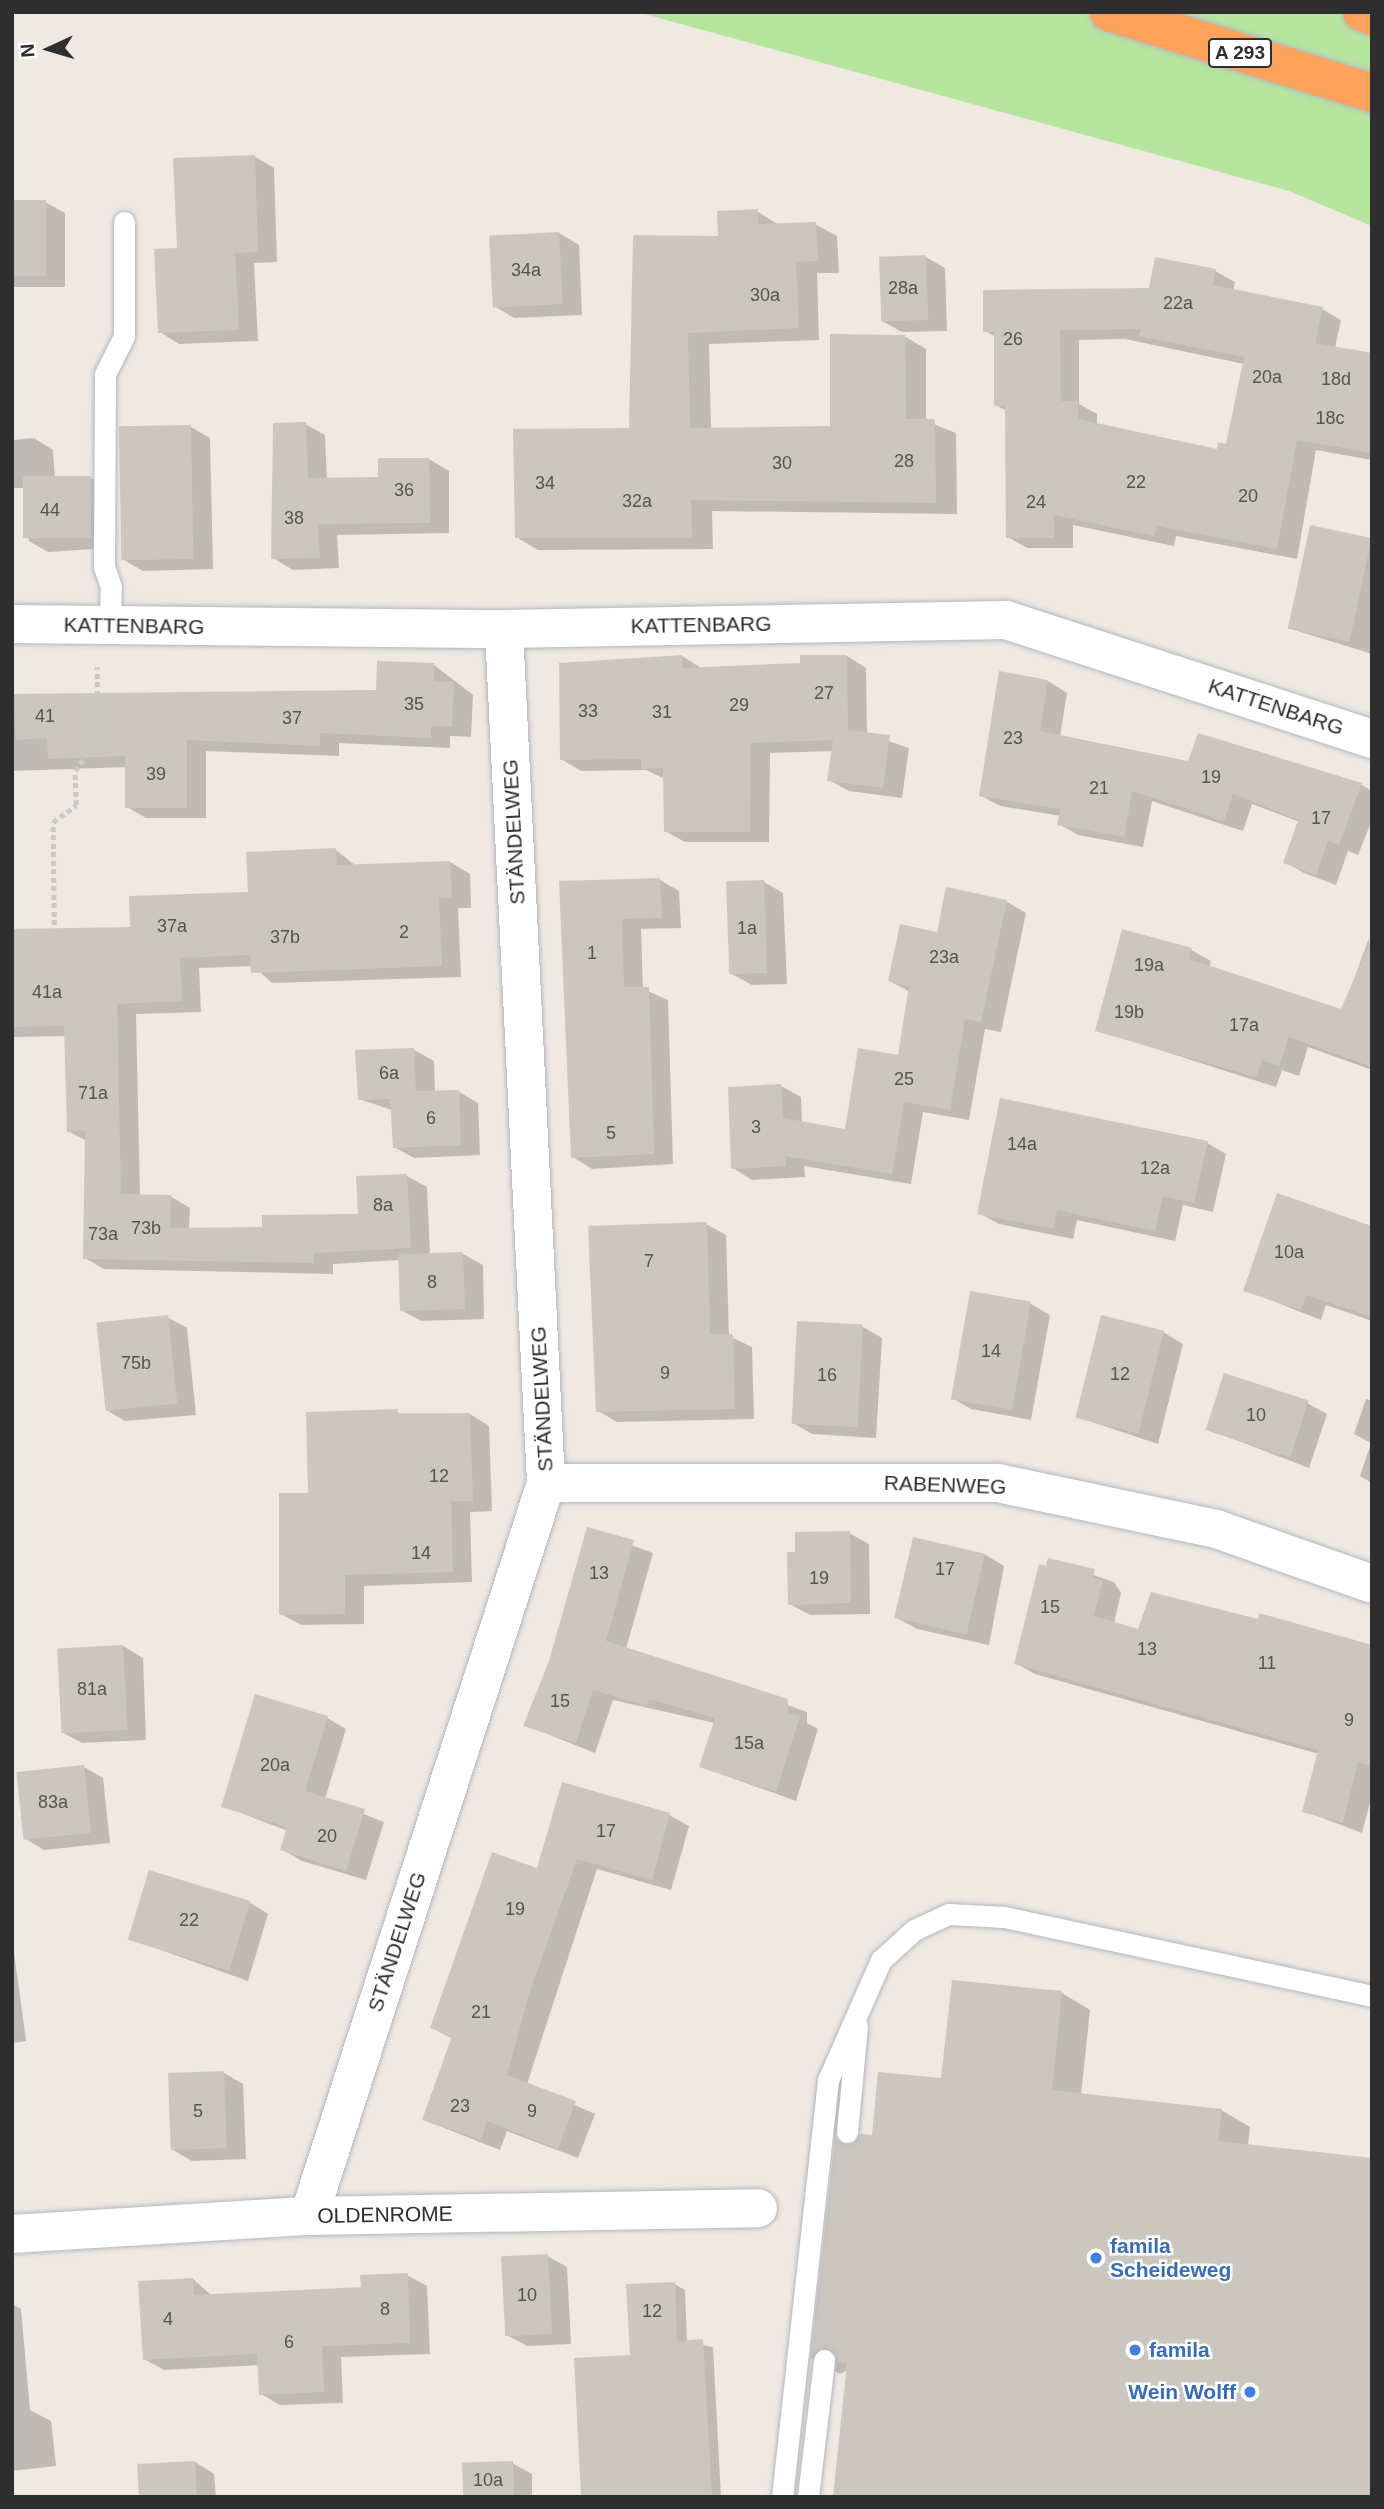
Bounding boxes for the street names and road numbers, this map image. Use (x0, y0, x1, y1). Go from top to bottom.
road number: A 293 (1207, 38, 1273, 68)
street label: KATTENBARG (630, 611, 772, 639)
street label: KATTENBARG (63, 612, 205, 640)
street label: KATTENBARG (1205, 673, 1347, 741)
street label: STÄNDELWEG (498, 759, 530, 905)
street label: STÄNDELWEG (526, 1326, 558, 1472)
street label: RABENWEG (883, 1470, 1007, 1500)
street label: STÄNDELWEG (363, 1869, 431, 2015)
street label: OLDENROME (317, 2201, 453, 2229)

